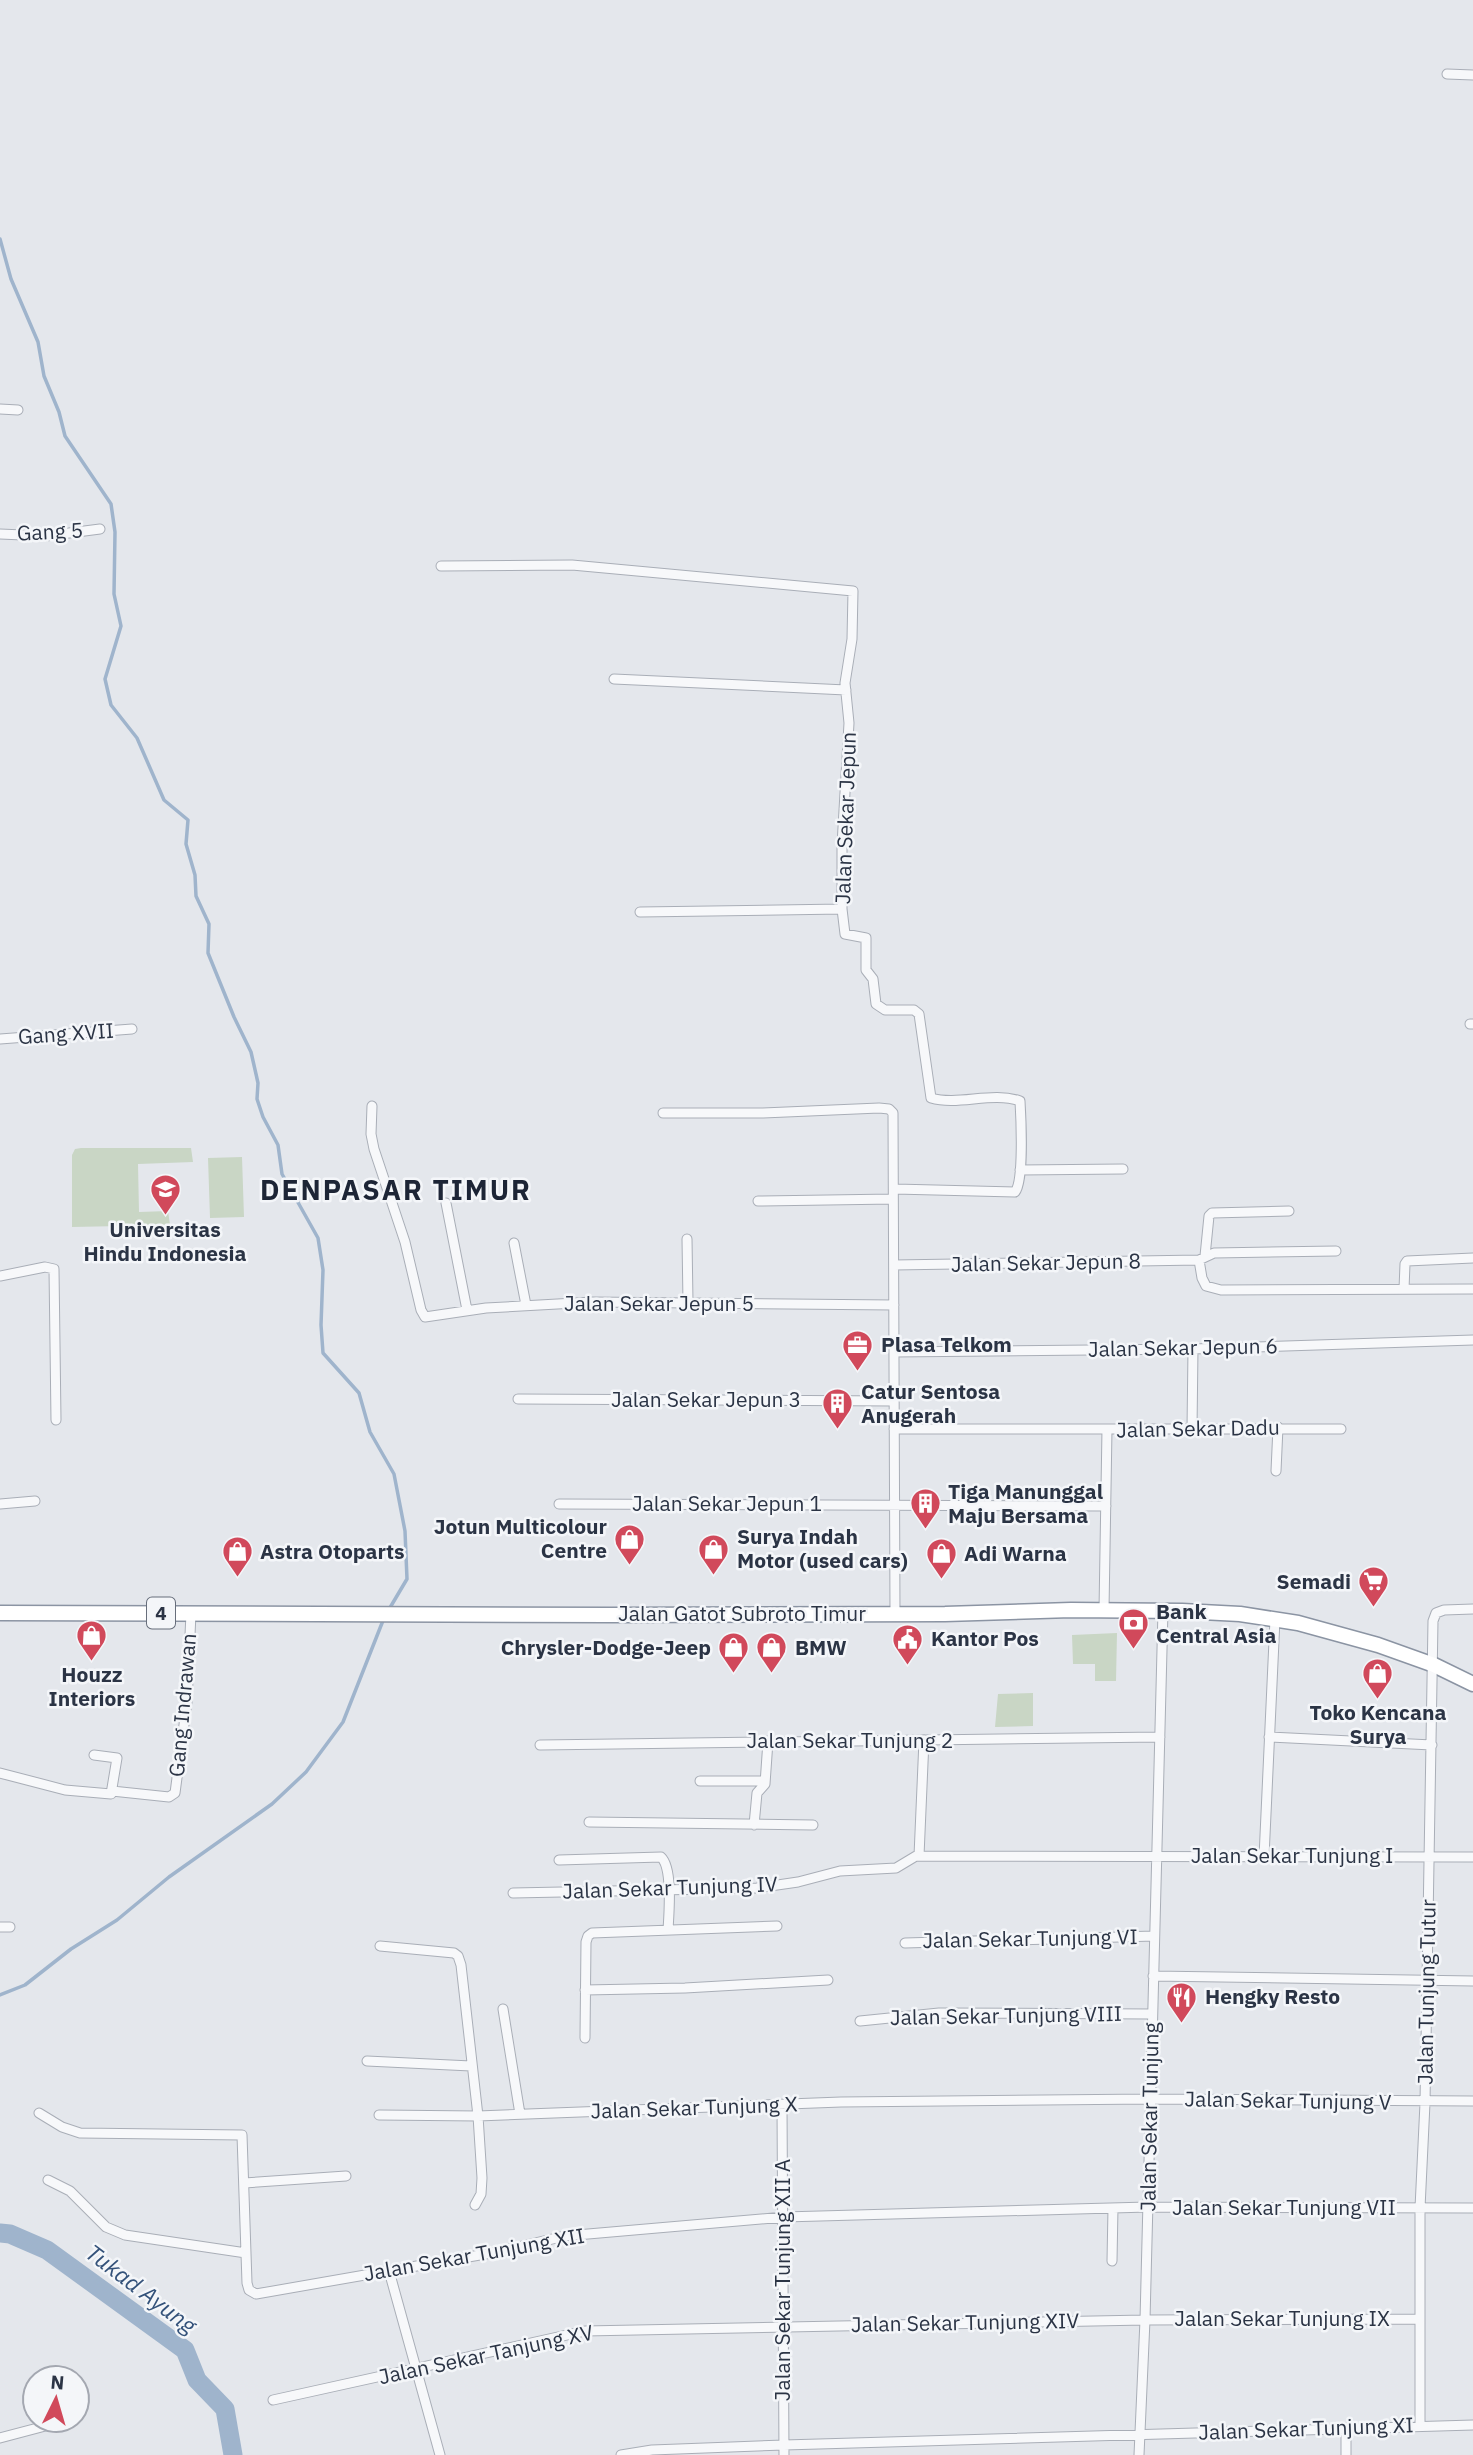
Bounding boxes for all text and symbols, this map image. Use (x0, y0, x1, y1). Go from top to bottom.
street label: Gang 5 (16, 515, 84, 547)
street label: Jalan Sekar Jepun (828, 731, 862, 905)
street label: Gang XVII (17, 1016, 115, 1050)
district label: DENPASAR TIMUR (260, 1171, 532, 1208)
school or university icon: Universitas Hindu Indonesia (148, 1173, 182, 1217)
place label: Universitas Hindu Indonesia (83, 1215, 247, 1267)
street label: Jalan Sekar Jepun 8 (951, 1246, 1141, 1278)
street label: Jalan Sekar Jepun 5 (564, 1289, 754, 1317)
office icon: Plasa Telkom (841, 1328, 875, 1372)
place label: Plasa Telkom (881, 1330, 1012, 1358)
street label: Jalan Sekar Jepun 6 (1088, 1331, 1278, 1363)
place label: Catur Sentosa Anugerah (861, 1377, 1000, 1429)
street label: Jalan Sekar Jepun 3 (611, 1385, 801, 1413)
building icon: Catur Sentosa Anugerah (821, 1387, 855, 1431)
street label: Jalan Sekar Dadu (1116, 1413, 1280, 1443)
place label: Tiga Manunggal Maju Bersama (948, 1477, 1103, 1529)
building icon: Tiga Manunggal Maju Bersama (908, 1487, 942, 1531)
street label: Jalan Sekar Jepun 1 (632, 1489, 822, 1517)
place label: Jotun Multicolour Centre (434, 1512, 608, 1564)
shop icon: Jotun Multicolour Centre (613, 1522, 647, 1566)
place label: Surya Indah Motor (used cars) (737, 1522, 908, 1574)
shop icon: Surya Indah Motor (used cars) (697, 1532, 731, 1576)
shop icon: Astra Otoparts (220, 1535, 254, 1579)
place label: Astra Otoparts (260, 1537, 405, 1565)
shop icon: Adi Warna (924, 1537, 958, 1581)
place label: Adi Warna (964, 1539, 1067, 1567)
supermarket icon: Semadi (1357, 1565, 1391, 1609)
place label: Semadi (1277, 1567, 1351, 1595)
road number: 4 (147, 1597, 175, 1628)
place label: Bank Central Asia (1156, 1597, 1276, 1649)
street label: Jalan Gatot Subroto Timur (618, 1599, 866, 1627)
bank icon: Bank Central Asia (1116, 1607, 1150, 1651)
shop icon: Houzz Interiors (75, 1618, 109, 1662)
public building icon: Kantor Pos (891, 1622, 925, 1666)
place label: Kantor Pos (931, 1624, 1039, 1652)
shop icon: Chrysler-Dodge-Jeep (717, 1631, 751, 1675)
shop icon: BMW (755, 1631, 789, 1675)
street label: Gang Indrawan (162, 1632, 202, 1778)
place label: Chrysler-Dodge-Jeep (501, 1633, 711, 1661)
place label: BMW (795, 1633, 847, 1661)
shop icon: Toko Kencana Surya (1361, 1656, 1395, 1700)
place label: Houzz Interiors (49, 1660, 135, 1712)
place label: Toko Kencana Surya (1310, 1698, 1446, 1750)
street label: Jalan Sekar Tunjung 2 (747, 1726, 953, 1754)
street label: Jalan Sekar Tunjung I (1191, 1841, 1393, 1869)
street label: Jalan Sekar Tunjung IV (562, 1869, 778, 1905)
street label: Jalan Tunjung Tutur (1410, 1899, 1442, 2085)
street label: Jalan Sekar Tunjung VI (922, 1922, 1138, 1954)
restaurant icon: Hengky Resto (1165, 1980, 1199, 2024)
place label: Hengky Resto (1205, 1982, 1340, 2010)
street label: Jalan Sekar Tunjung VIII (890, 1999, 1122, 2031)
street label: Jalan Sekar Tunjung (1133, 2022, 1165, 2212)
street label: Jalan Sekar Tunjung V (1184, 2084, 1392, 2116)
street label: Jalan Sekar Tunjung X (590, 2089, 798, 2125)
street label: Jalan Sekar Tunjung XII A (768, 2159, 796, 2401)
street label: Jalan Sekar Tunjung VII (1172, 2193, 1396, 2221)
street label: Jalan Sekar Tunjung XII (361, 2221, 587, 2287)
water label: Tukad Ayung (80, 2237, 204, 2340)
street label: Jalan Sekar Tunjung IX (1174, 2304, 1390, 2332)
street label: Jalan Sekar Tunjung XIV (851, 2306, 1080, 2338)
street label: Jalan Sekar Tanjung XV (376, 2318, 596, 2390)
north arrow (21, 2364, 91, 2434)
text: N (50, 2370, 65, 2395)
street label: Jalan Sekar Tunjung XI (1198, 2410, 1414, 2446)

